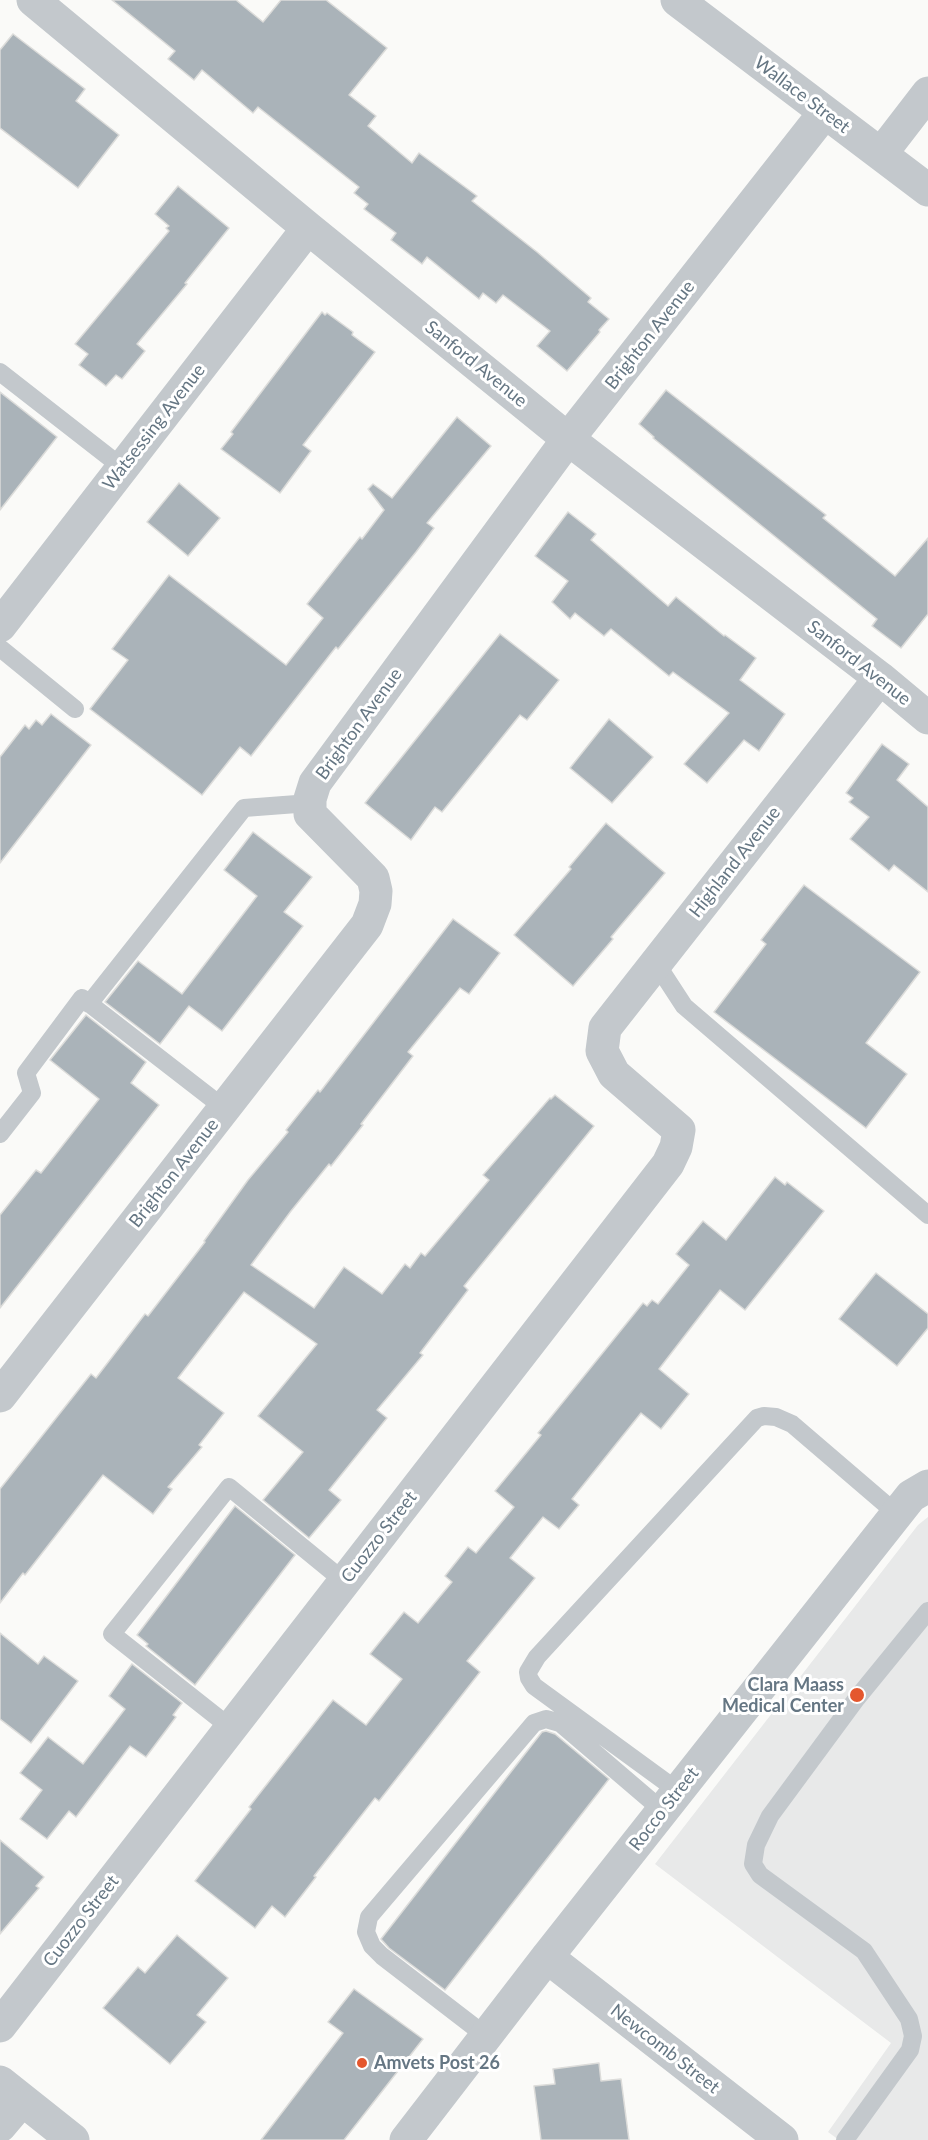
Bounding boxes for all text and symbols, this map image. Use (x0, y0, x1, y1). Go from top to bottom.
street label: Wallace Street (750, 52, 854, 138)
street label: Brighton Avenue (601, 276, 699, 394)
street label: Sanford Avenue (421, 316, 531, 412)
street label: Watsessing Avenue (98, 360, 210, 494)
street label: Sanford Avenue (803, 616, 915, 710)
street label: Brighton Avenue (311, 664, 407, 784)
street label: Highland Avenue (685, 802, 785, 922)
street label: Brighton Avenue (125, 1114, 223, 1232)
street label: Cuozzo Street (337, 1487, 421, 1587)
place label: Clara Maass Medical Center (722, 1674, 844, 1716)
marker: Clara Maass Medical Center (848, 1686, 866, 1704)
street label: Rocco Street (625, 1763, 703, 1855)
street label: Cuozzo Street (39, 1871, 123, 1971)
street label: Newcomb Street (606, 2000, 724, 2098)
place label: Amvets Post 26 (374, 2052, 500, 2074)
marker: Amvets Post 26 (355, 2056, 369, 2070)

